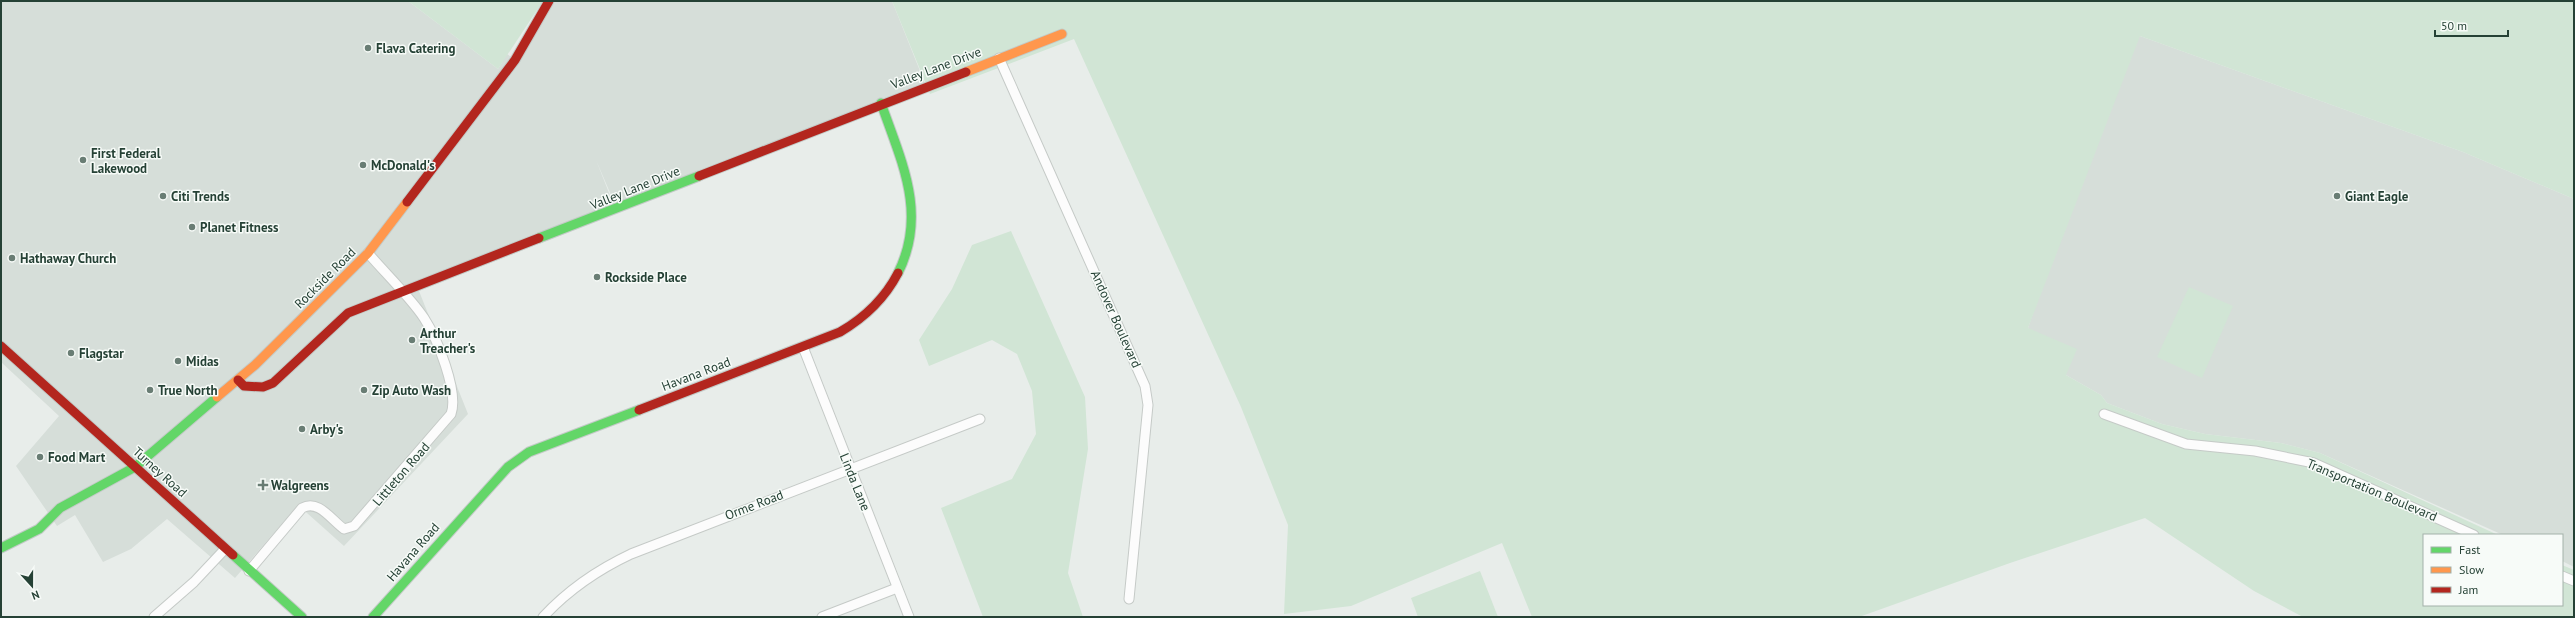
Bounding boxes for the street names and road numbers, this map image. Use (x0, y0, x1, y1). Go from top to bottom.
street label: Valley Lane Drive (887, 43, 984, 93)
street label: Valley Lane Drive (587, 162, 682, 214)
street label: Rockside Road (291, 244, 359, 312)
street label: Andover Boulevard (1087, 268, 1145, 370)
street label: Havana Road (659, 353, 733, 395)
street label: Littleton Road (369, 439, 433, 509)
street label: Turney Road (129, 443, 191, 501)
street label: Linda Lane (836, 451, 874, 513)
street label: Transportation Boulevard (2304, 455, 2440, 525)
street label: Orme Road (722, 486, 786, 524)
street label: Havana Road (383, 519, 443, 585)

